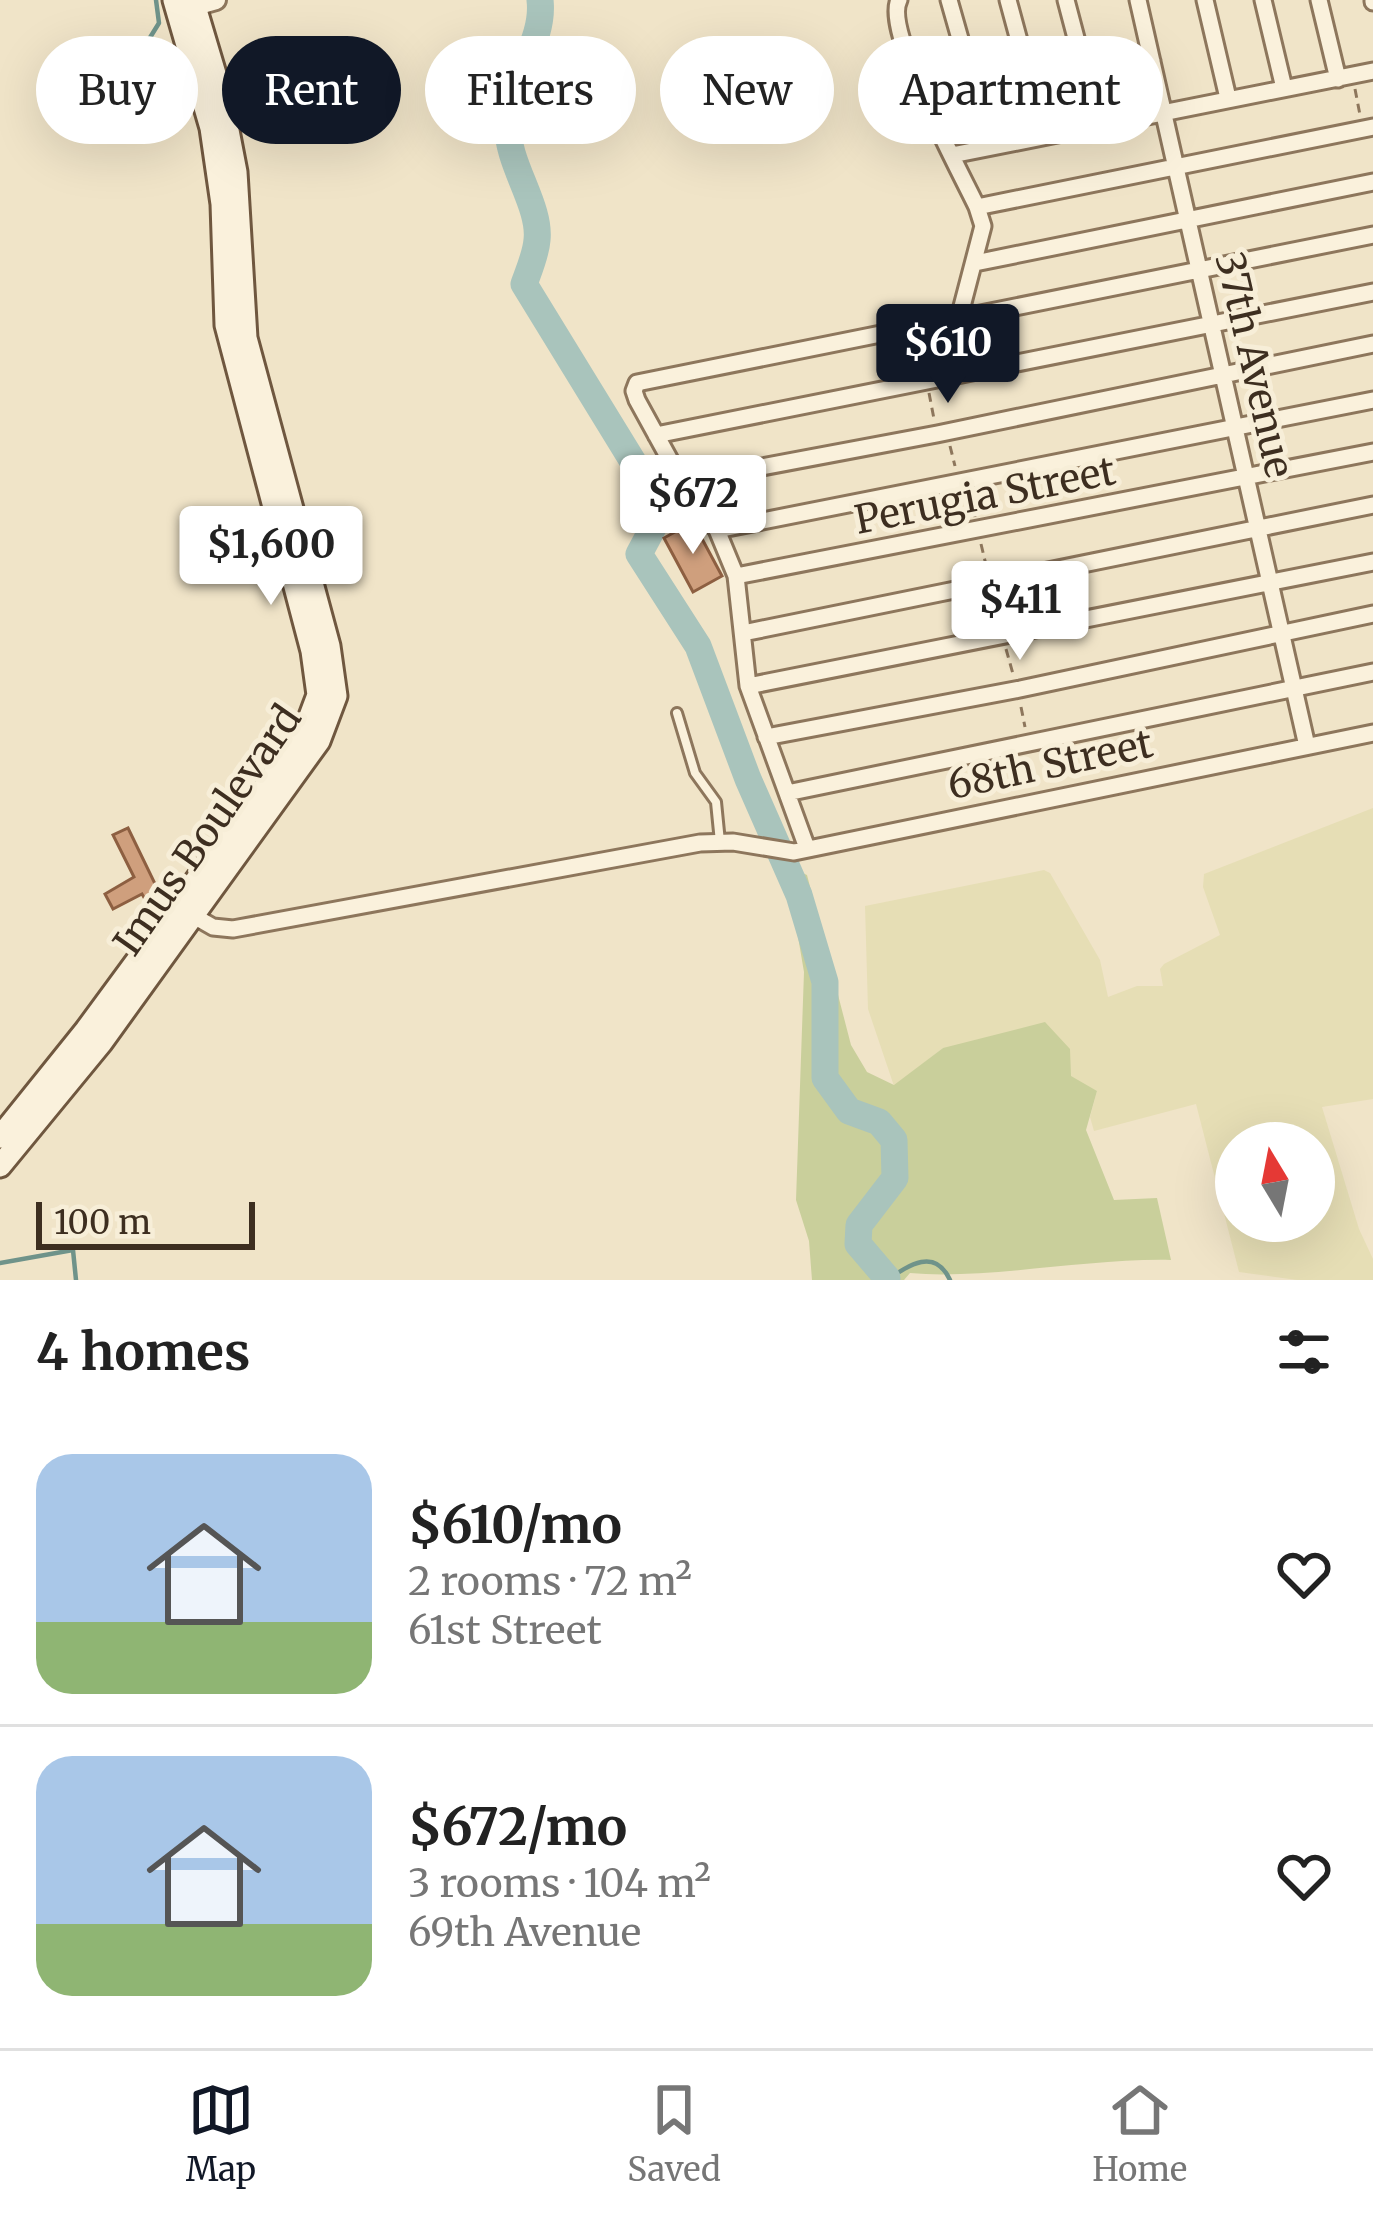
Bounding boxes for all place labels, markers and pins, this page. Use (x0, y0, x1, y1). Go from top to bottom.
pin: $610 (877, 304, 1019, 406)
pin: $672 (622, 455, 764, 557)
pin: $1,600 (173, 506, 369, 608)
pin: $411 (949, 561, 1091, 663)

